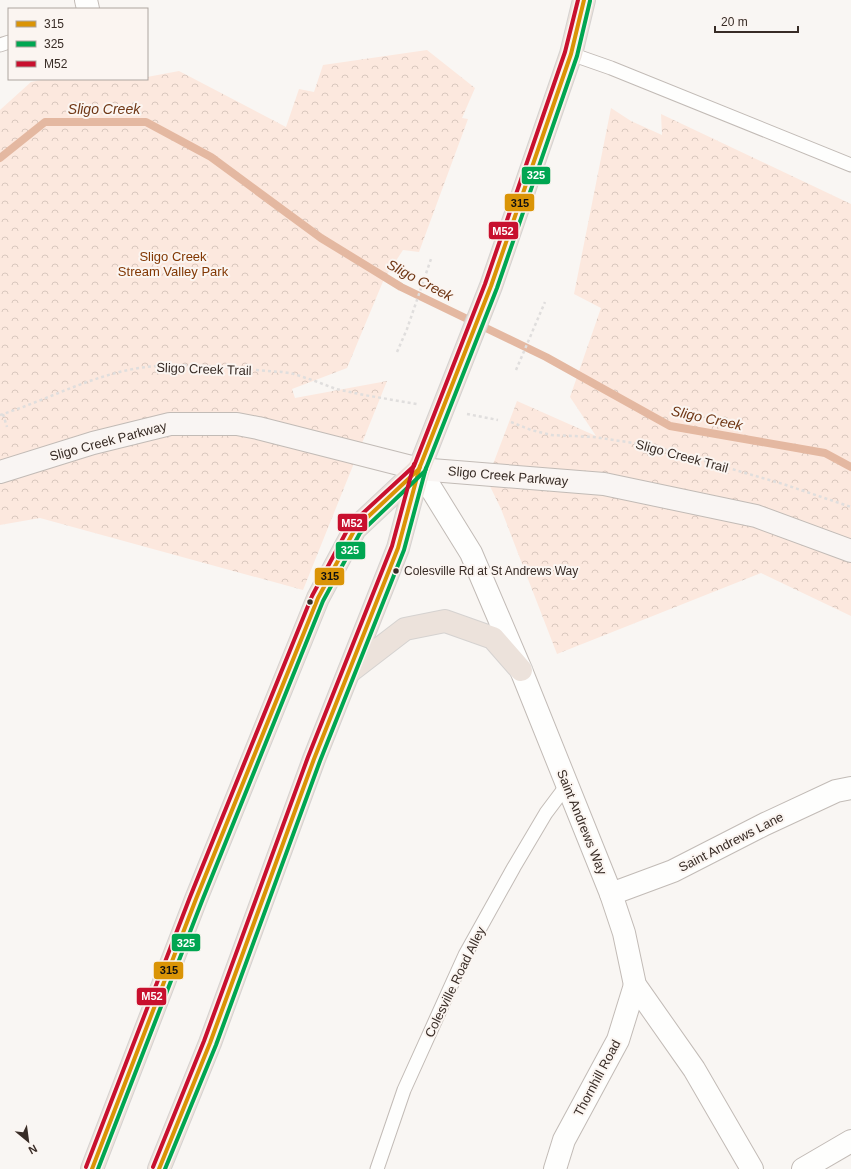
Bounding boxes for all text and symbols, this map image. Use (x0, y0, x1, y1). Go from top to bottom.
legend (8, 8, 148, 80)
scale bar (715, 8, 798, 34)
text: 20 m (721, 15, 748, 29)
text: 315 (44, 17, 64, 31)
text: 325 (44, 37, 64, 51)
text: M52 (44, 57, 68, 71)
water label: Sligo Creek (68, 101, 141, 117)
line badge: 325 (521, 166, 551, 185)
text: 325 (527, 169, 545, 181)
line badge: 315 (504, 193, 535, 212)
text: 315 (511, 197, 529, 209)
line badge: M52 (488, 221, 519, 240)
text: M52 (492, 225, 514, 237)
park label: Sligo Creek Stream Valley Park (118, 249, 229, 279)
water label: Sligo Creek (384, 256, 457, 305)
street label: Sligo Creek Trail (156, 360, 252, 378)
water label: Sligo Creek (670, 403, 745, 434)
street label: Sligo Creek Parkway (48, 418, 169, 464)
street label: Sligo Creek Trail (634, 436, 730, 476)
street label: Sligo Creek Parkway (447, 463, 569, 489)
line badge: M52 (337, 513, 368, 532)
text: M52 (341, 517, 363, 529)
line badge: 325 (335, 541, 366, 560)
text: 325 (341, 544, 359, 556)
place label: Colesville Rd at St Andrews Way (404, 564, 578, 578)
marker: Colesville Rd at St Andrews Way (391, 566, 401, 576)
line badge: 315 (314, 567, 345, 586)
text: 315 (321, 570, 339, 582)
unlabelled marker (305, 597, 315, 607)
street label: Saint Andrews Way (554, 767, 610, 877)
street label: Saint Andrews Lane (676, 809, 786, 875)
street label: Colesville Road Alley (422, 924, 489, 1040)
line badge: 325 (171, 933, 201, 952)
text: 325 (177, 937, 195, 949)
line badge: 315 (153, 961, 184, 980)
text: 315 (160, 964, 178, 976)
line badge: M52 (136, 987, 167, 1006)
text: M52 (141, 990, 163, 1002)
street label: Thornhill Road (571, 1037, 623, 1119)
north arrow (8, 1121, 48, 1161)
text: N (26, 1143, 39, 1157)

